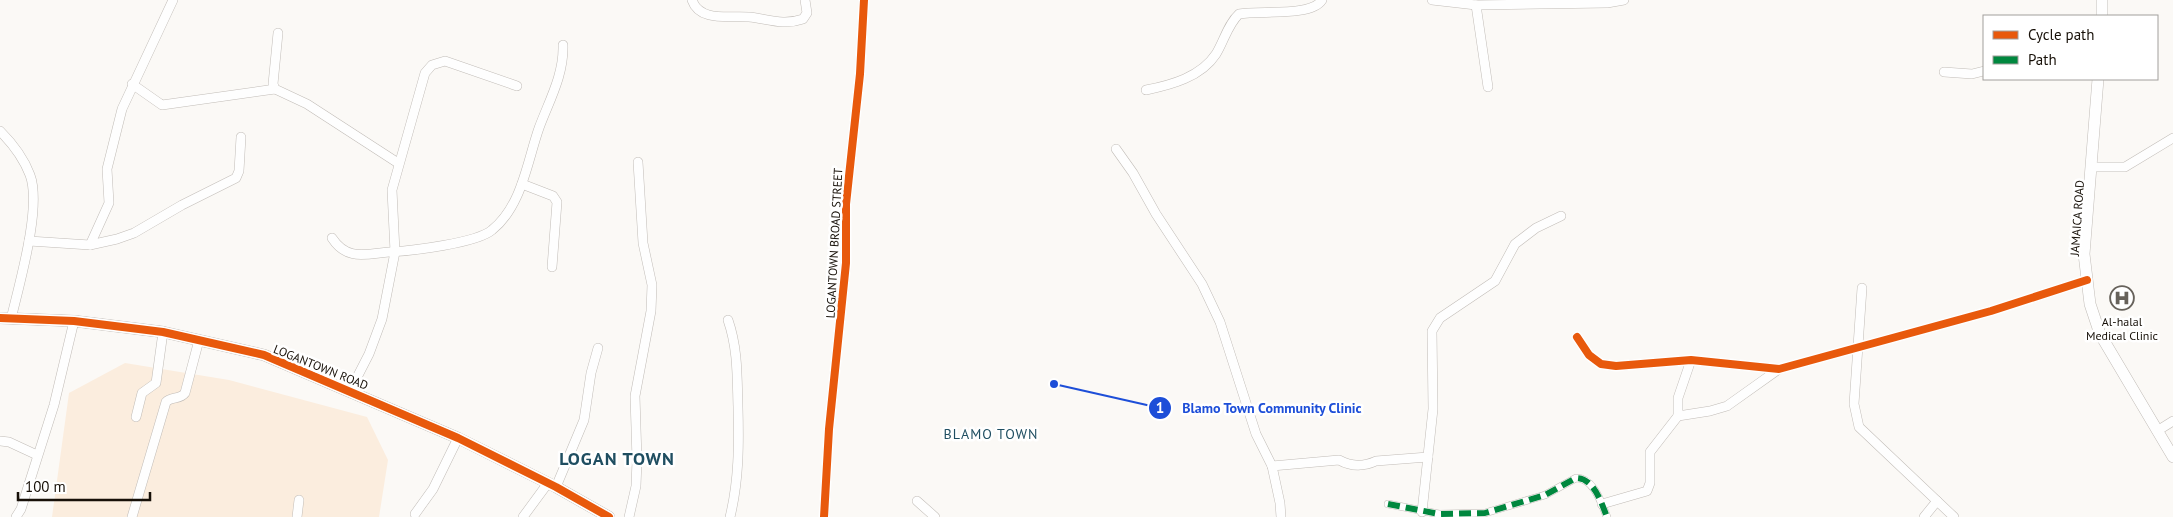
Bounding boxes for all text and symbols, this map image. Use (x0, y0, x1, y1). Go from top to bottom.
legend (1983, 15, 2158, 80)
text: Cycle path (2028, 25, 2094, 44)
text: Path (2028, 50, 2057, 69)
street label: LOGANTOWN BROAD STREET (823, 167, 845, 319)
street label: JAMAICA ROAD (2067, 179, 2087, 258)
hospital icon: Al-halal Medical Clinic (2109, 285, 2135, 311)
place label: Al-halal Medical Clinic (2086, 314, 2159, 343)
street label: LOGANTOWN ROAD (271, 341, 371, 393)
callout: Blamo Town Community Clinic (1147, 394, 1373, 423)
text: 1 (1156, 398, 1164, 417)
text: Blamo Town Community Clinic (1182, 399, 1362, 417)
district label: BLAMO TOWN (943, 425, 1039, 443)
district label: LOGAN TOWN (559, 447, 675, 470)
scale bar (18, 470, 150, 502)
text: 100 m (25, 477, 66, 496)

